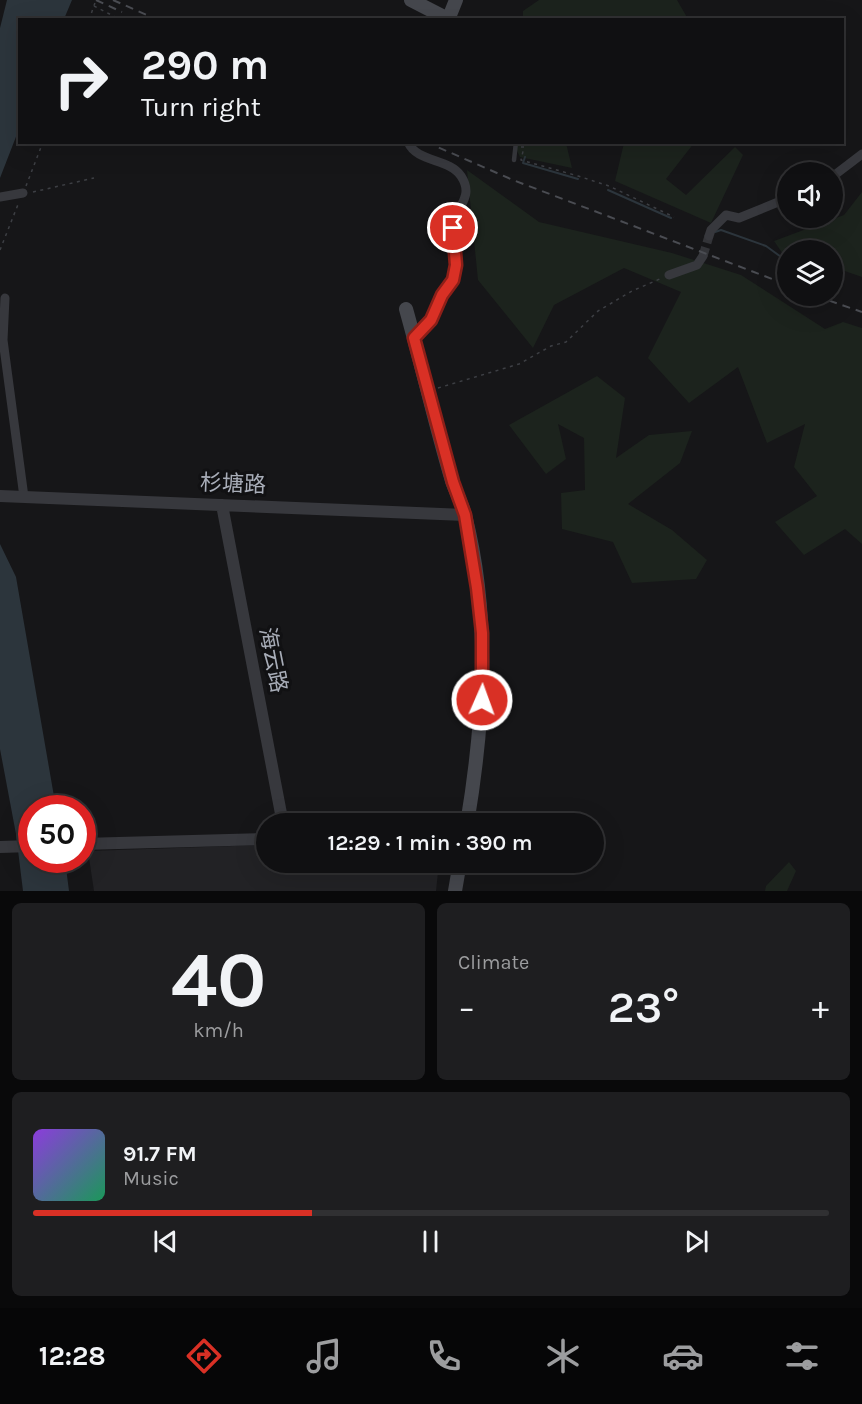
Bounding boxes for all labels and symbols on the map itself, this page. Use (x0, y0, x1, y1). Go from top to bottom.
pin (427, 202, 478, 253)
street label: 杉塘路 (200, 470, 266, 498)
street label: 海云路 (254, 625, 292, 695)
position arrow (450, 668, 514, 732)
speed limit sign: 50 (18, 795, 96, 873)

